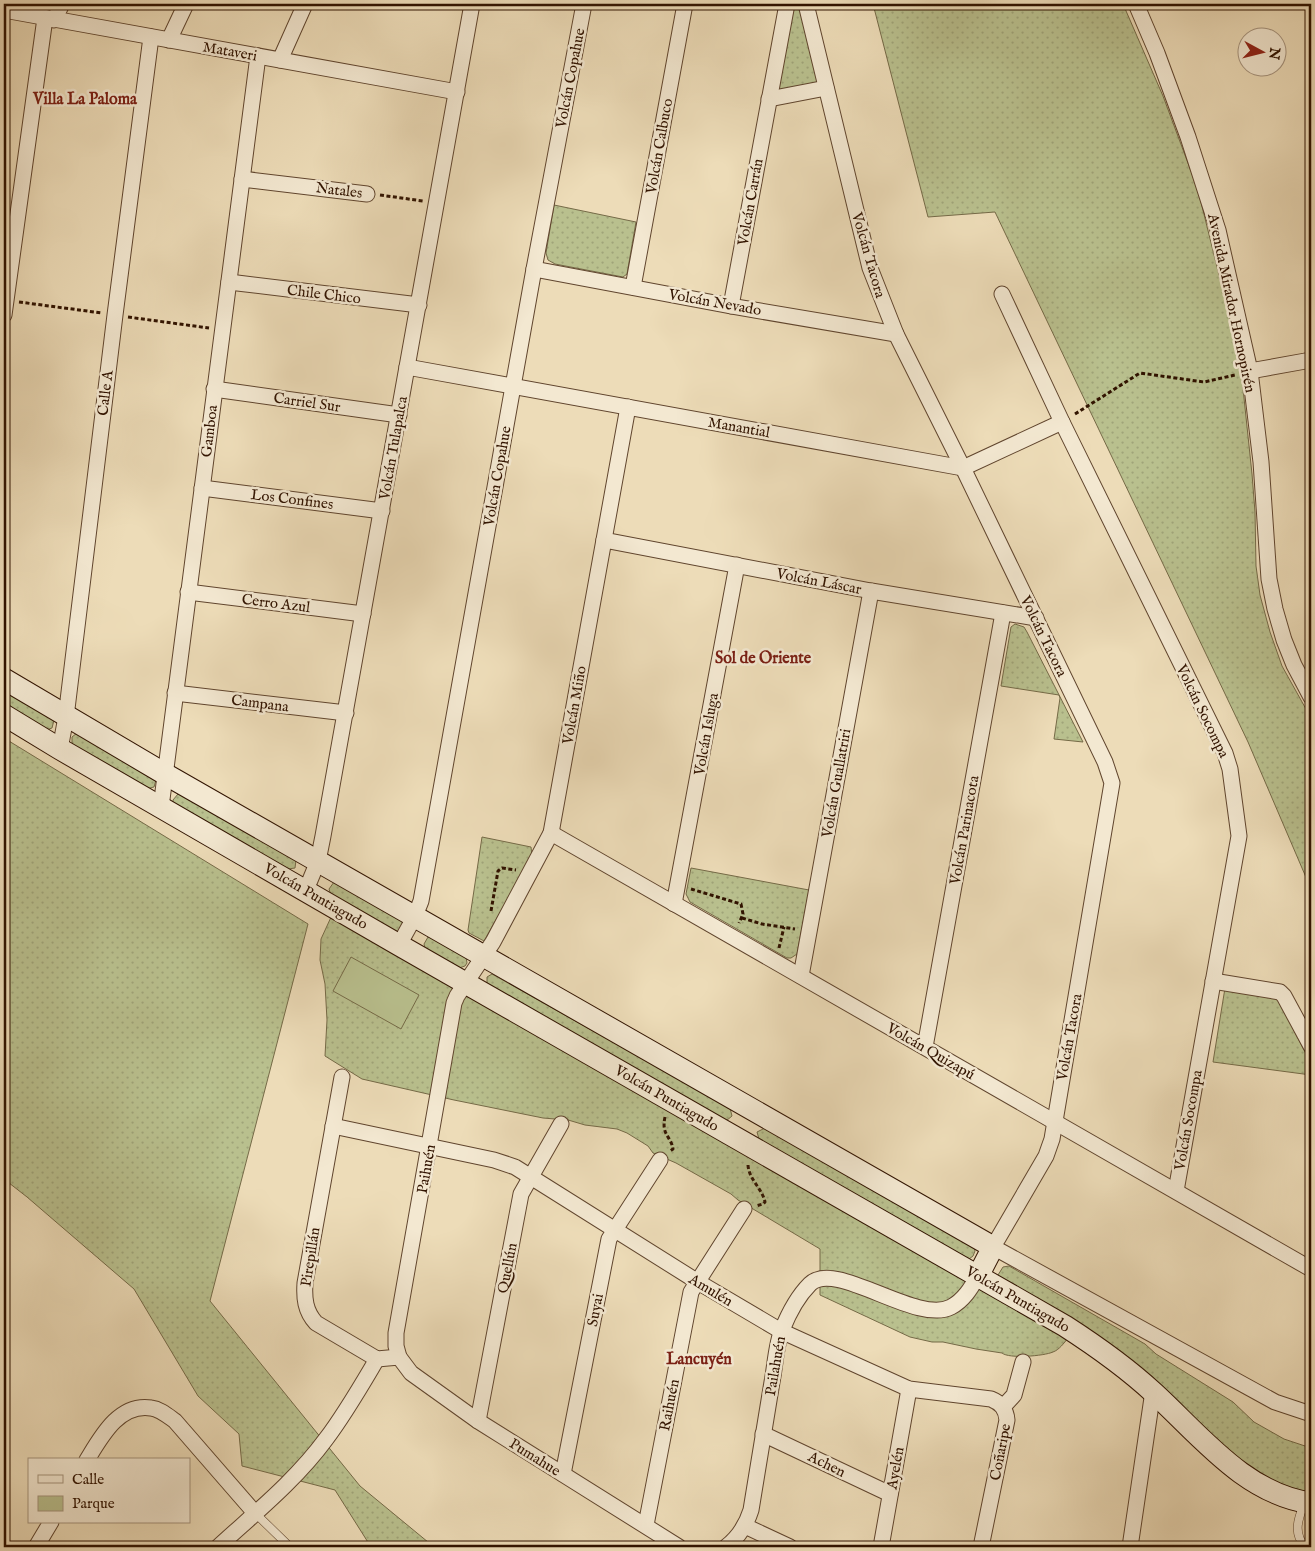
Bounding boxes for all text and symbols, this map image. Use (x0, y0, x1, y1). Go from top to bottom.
street label: Volcán Copahue (551, 26, 589, 131)
north arrow (1238, 28, 1288, 78)
street label: Mataveri (201, 37, 259, 66)
text: N (1264, 45, 1284, 61)
district label: Villa La Paloma (32, 90, 138, 110)
street label: Volcán Calbuco (642, 97, 677, 196)
street label: Volcán Carrán (733, 157, 767, 248)
street label: Natales (315, 178, 363, 203)
street label: Volcán Tacora (847, 209, 890, 301)
street label: Avenida Mirador Hornopirén (1203, 211, 1260, 394)
street label: Chile Chico (286, 281, 362, 308)
street label: Volcán Nevado (666, 285, 763, 320)
street label: Calle A (93, 368, 118, 417)
street label: Carriel Sur (272, 388, 342, 417)
street label: Volcán Tulapalca (375, 394, 412, 502)
street label: Gamboa (197, 403, 222, 458)
street label: Manantial (706, 413, 772, 442)
street label: Volcán Copahue (479, 424, 516, 529)
street label: Los Confines (250, 485, 334, 514)
street label: Volcán Láscar (774, 564, 863, 599)
street label: Cerro Azul (241, 590, 312, 617)
street label: Volcán Tacora (1015, 592, 1072, 680)
district label: Sol de Oriente (715, 649, 812, 669)
street label: Volcán Socompa (1171, 660, 1234, 762)
street label: Volcán Miño (558, 664, 591, 747)
street label: Campana (230, 691, 290, 717)
street label: Volcán Isluga (690, 691, 723, 778)
street label: Volcán Guallatriri (817, 727, 855, 840)
street label: Volcán Parinacota (945, 774, 984, 887)
street label: Volcán Puntiagudo (259, 858, 371, 934)
street label: Volcán Tacora (1052, 992, 1087, 1083)
street label: Volcán Quizapú (882, 1018, 978, 1084)
street label: Volcán Puntiagudo (610, 1060, 722, 1136)
street label: Volcán Socompa (1170, 1068, 1207, 1173)
street label: Paihuén (413, 1143, 440, 1195)
street label: Pirepillán (296, 1226, 325, 1288)
street label: Quellún (493, 1241, 522, 1295)
street label: Volcán Puntiagudo (961, 1261, 1073, 1337)
street label: Amulén (684, 1269, 736, 1311)
street label: Suyai (583, 1292, 608, 1328)
street label: Pailahuén (761, 1335, 790, 1397)
district label: Lancuyén (666, 1350, 732, 1370)
street label: Raihuén (655, 1378, 684, 1433)
street label: Coñaripe (986, 1422, 1015, 1482)
street label: Pumahue (505, 1434, 564, 1481)
street label: Ayelén (882, 1445, 909, 1492)
street label: Achen (804, 1447, 849, 1482)
legend (28, 1458, 190, 1524)
text: Calle (72, 1470, 104, 1489)
text: Parque (72, 1494, 115, 1513)

